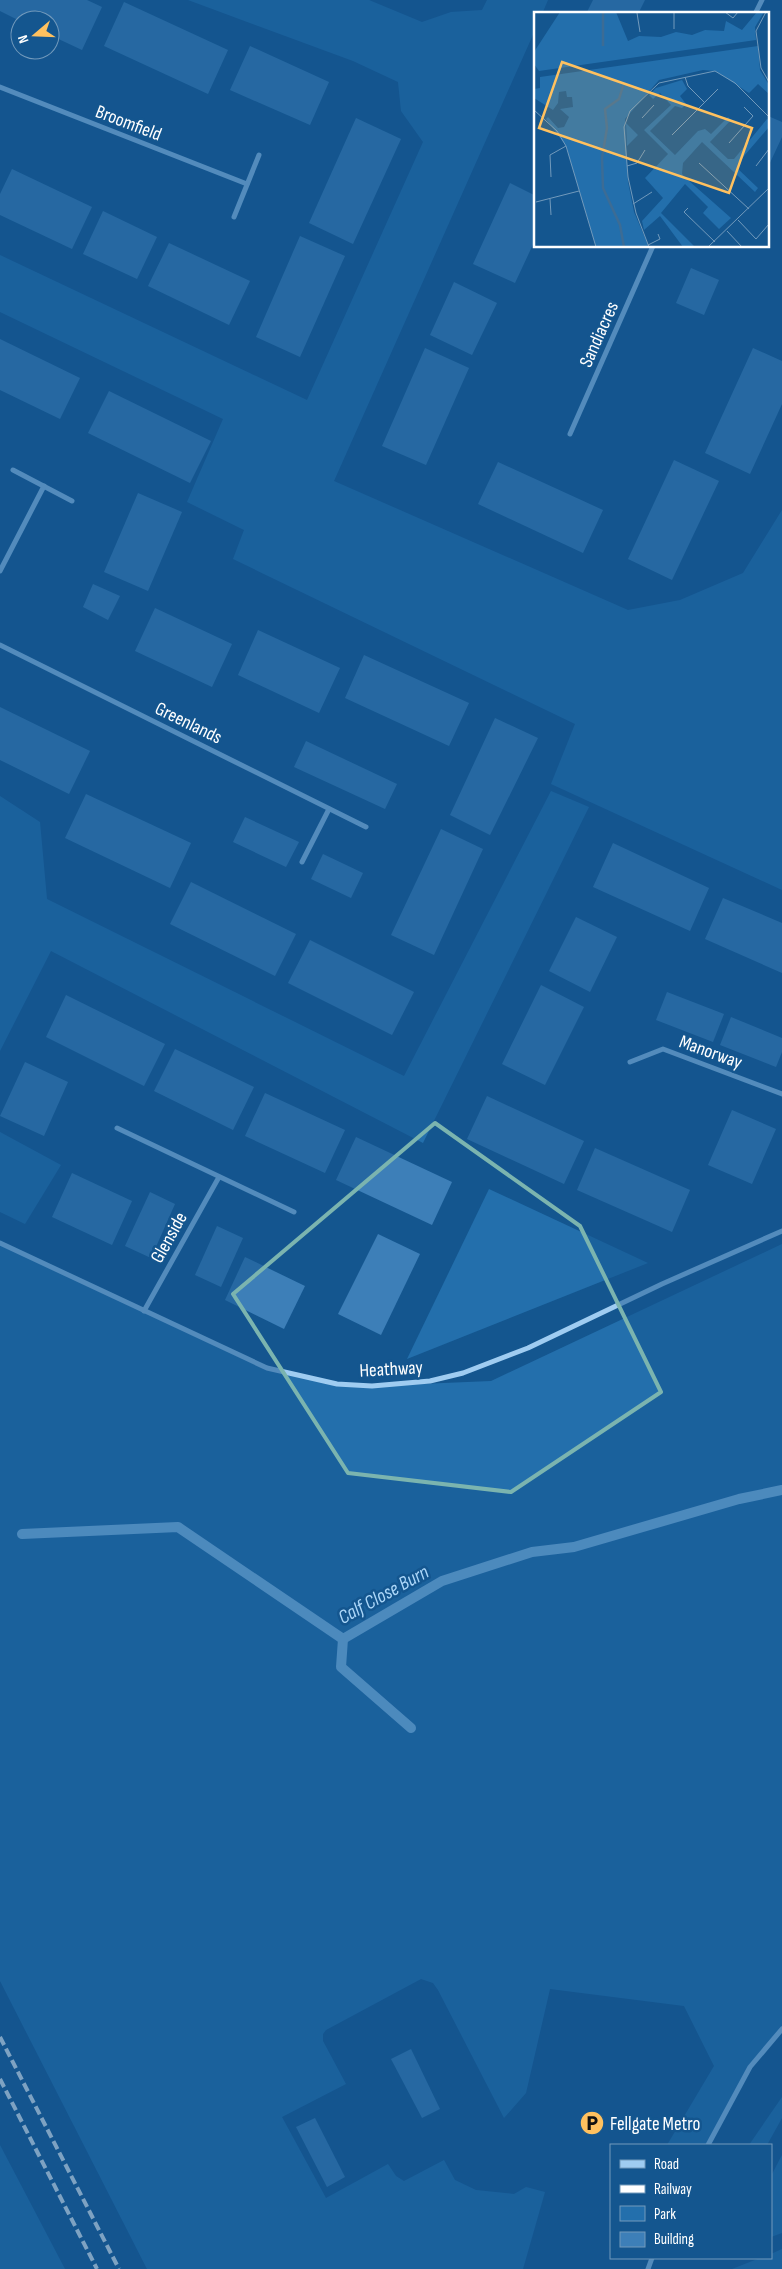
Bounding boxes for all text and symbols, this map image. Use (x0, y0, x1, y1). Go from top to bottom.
north arrow (10, 10, 60, 60)
inset map (534, 12, 770, 248)
text: N (14, 33, 32, 45)
street label: Broomfield (92, 100, 165, 146)
street label: Sandiacres (575, 298, 624, 371)
street label: Greenlands (151, 697, 226, 749)
street label: Manorway (676, 1030, 746, 1075)
street label: Glenside (146, 1208, 193, 1267)
street label: Heathway (359, 1356, 424, 1383)
water label: Calf Close Burn (334, 1560, 433, 1630)
parking icon: Fellgate Metro (579, 2110, 605, 2136)
place label: Fellgate Metro (610, 2113, 700, 2136)
legend (610, 2144, 772, 2259)
text: Road (654, 2155, 679, 2174)
text: Railway (654, 2180, 692, 2199)
text: Park (654, 2205, 676, 2224)
text: Building (654, 2230, 694, 2249)

